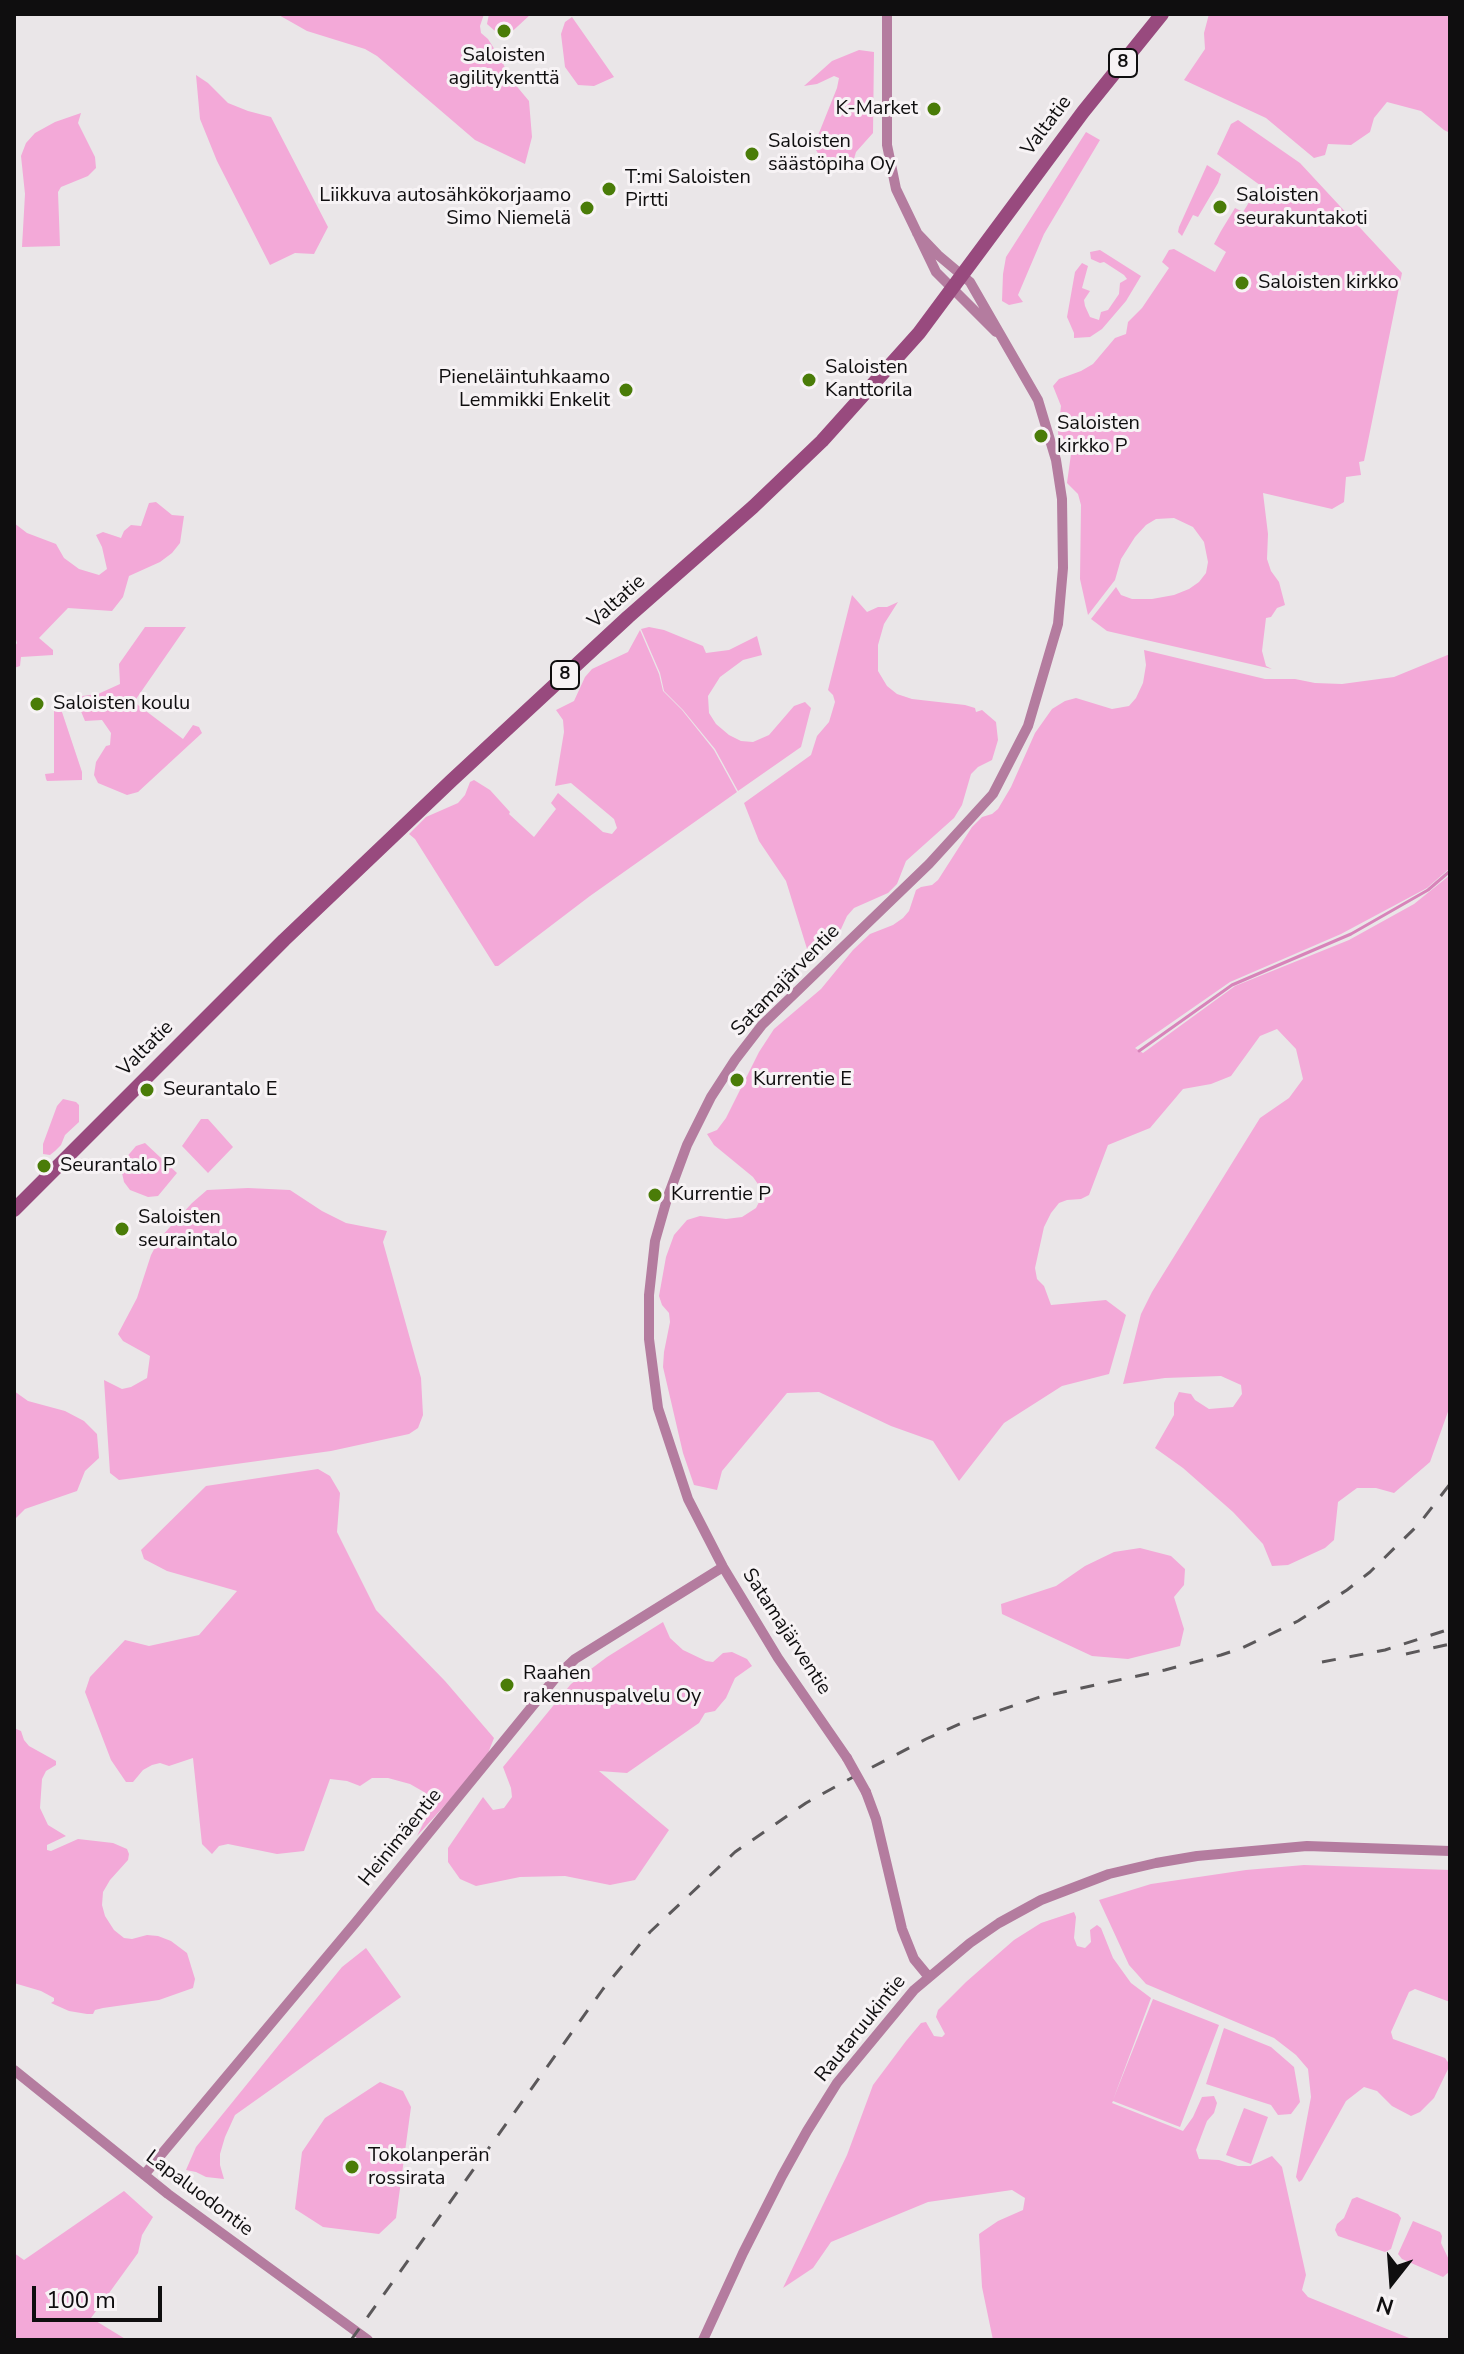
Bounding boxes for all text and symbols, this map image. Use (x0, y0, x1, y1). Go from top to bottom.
marker: Saloisten agilitykenttä (495, 22, 513, 40)
place label: Saloisten agilitykenttä (448, 44, 560, 91)
road number: 8 (1109, 49, 1137, 77)
street label: Valtatie (1017, 91, 1077, 161)
place label: K-Market (835, 97, 918, 121)
marker: K-Market (925, 100, 943, 118)
place label: Saloisten säästöpiha Oy (768, 130, 895, 177)
marker: Saloisten säästöpiha Oy (743, 145, 761, 163)
place label: T:mi Saloisten Pirtti (625, 166, 751, 213)
marker: T:mi Saloisten Pirtti (600, 180, 618, 198)
place label: Liikkuva autosähkökorjaamo Simo Niemelä (319, 184, 571, 231)
place label: Saloisten seurakuntakoti (1236, 184, 1368, 231)
marker: Saloisten seurakuntakoti (1211, 198, 1229, 216)
marker: Liikkuva autosähkökorjaamo Simo Niemelä (578, 199, 596, 217)
place label: Saloisten kirkko (1258, 271, 1399, 295)
marker: Saloisten kirkko (1233, 274, 1251, 292)
place label: Saloisten Kanttorila (825, 356, 913, 403)
place label: Pieneläintuhkaamo Lemmikki Enkelit (439, 366, 610, 413)
marker: Saloisten Kanttorila (800, 371, 818, 389)
marker: Pieneläintuhkaamo Lemmikki Enkelit (617, 381, 635, 399)
place label: Saloisten kirkko P (1057, 412, 1140, 459)
marker: Saloisten kirkko P (1032, 427, 1050, 445)
street label: Valtatie (583, 570, 651, 634)
road number: 8 (551, 661, 579, 689)
place label: Saloisten koulu (53, 692, 190, 716)
marker: Saloisten koulu (28, 695, 46, 713)
street label: Satamajärventie (727, 920, 845, 1042)
street label: Valtatie (113, 1016, 179, 1082)
place label: Kurrentie E (753, 1068, 852, 1092)
marker: Kurrentie E (728, 1071, 746, 1089)
place label: Seurantalo E (163, 1078, 278, 1102)
marker: Seurantalo E (138, 1081, 156, 1099)
place label: Seurantalo P (60, 1154, 176, 1178)
marker: Seurantalo P (35, 1157, 53, 1175)
place label: Kurrentie P (671, 1183, 771, 1207)
marker: Kurrentie P (646, 1186, 664, 1204)
place label: Saloisten seuraintalo (138, 1206, 238, 1253)
marker: Saloisten seuraintalo (113, 1220, 131, 1238)
street label: Satamajärventie (736, 1564, 836, 1700)
place label: Raahen rakennuspalvelu Oy (523, 1662, 701, 1709)
marker: Raahen rakennuspalvelu Oy (498, 1676, 516, 1694)
street label: Heinimäentie (354, 1784, 448, 1892)
street label: Rautaruukintie (811, 1971, 911, 2087)
place label: Tokolanperän rossirata (368, 2144, 490, 2191)
street label: Lapaluodontie (141, 2146, 257, 2242)
marker: Tokolanperän rossirata (343, 2158, 361, 2176)
north arrow (1352, 2242, 1432, 2322)
scale bar (36, 2270, 166, 2320)
text: 100 m (46, 2284, 116, 2316)
text: N (1373, 2288, 1397, 2322)

